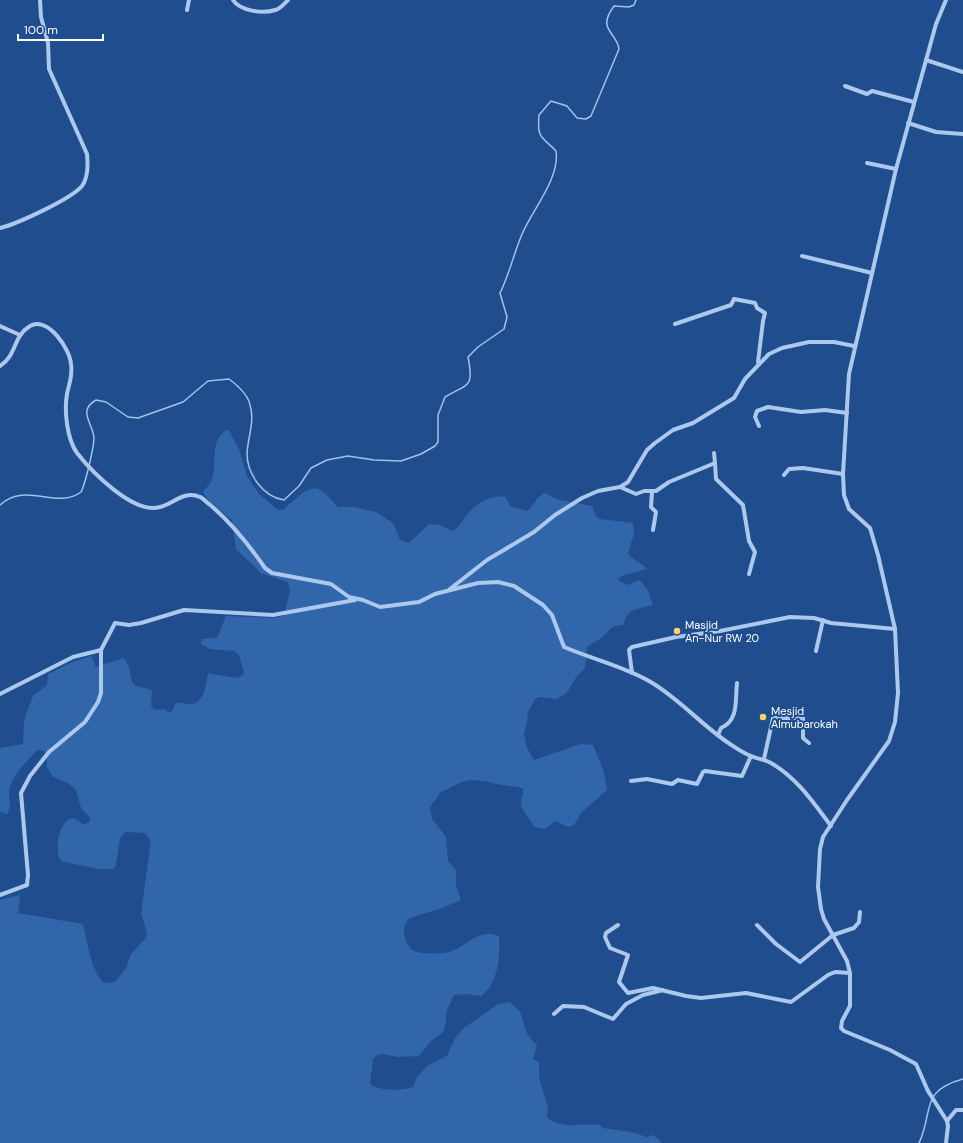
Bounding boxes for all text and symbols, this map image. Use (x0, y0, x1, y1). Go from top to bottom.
scale bar (18, 16, 103, 42)
text: 100 m (24, 22, 58, 38)
place label: Masjid An-Nur RW 20 (685, 618, 759, 645)
marker: Masjid An-Nur RW 20 (672, 626, 682, 636)
place label: Mesjid Almubarokah (771, 704, 838, 731)
marker: Mesjid Almubarokah (758, 712, 768, 722)

